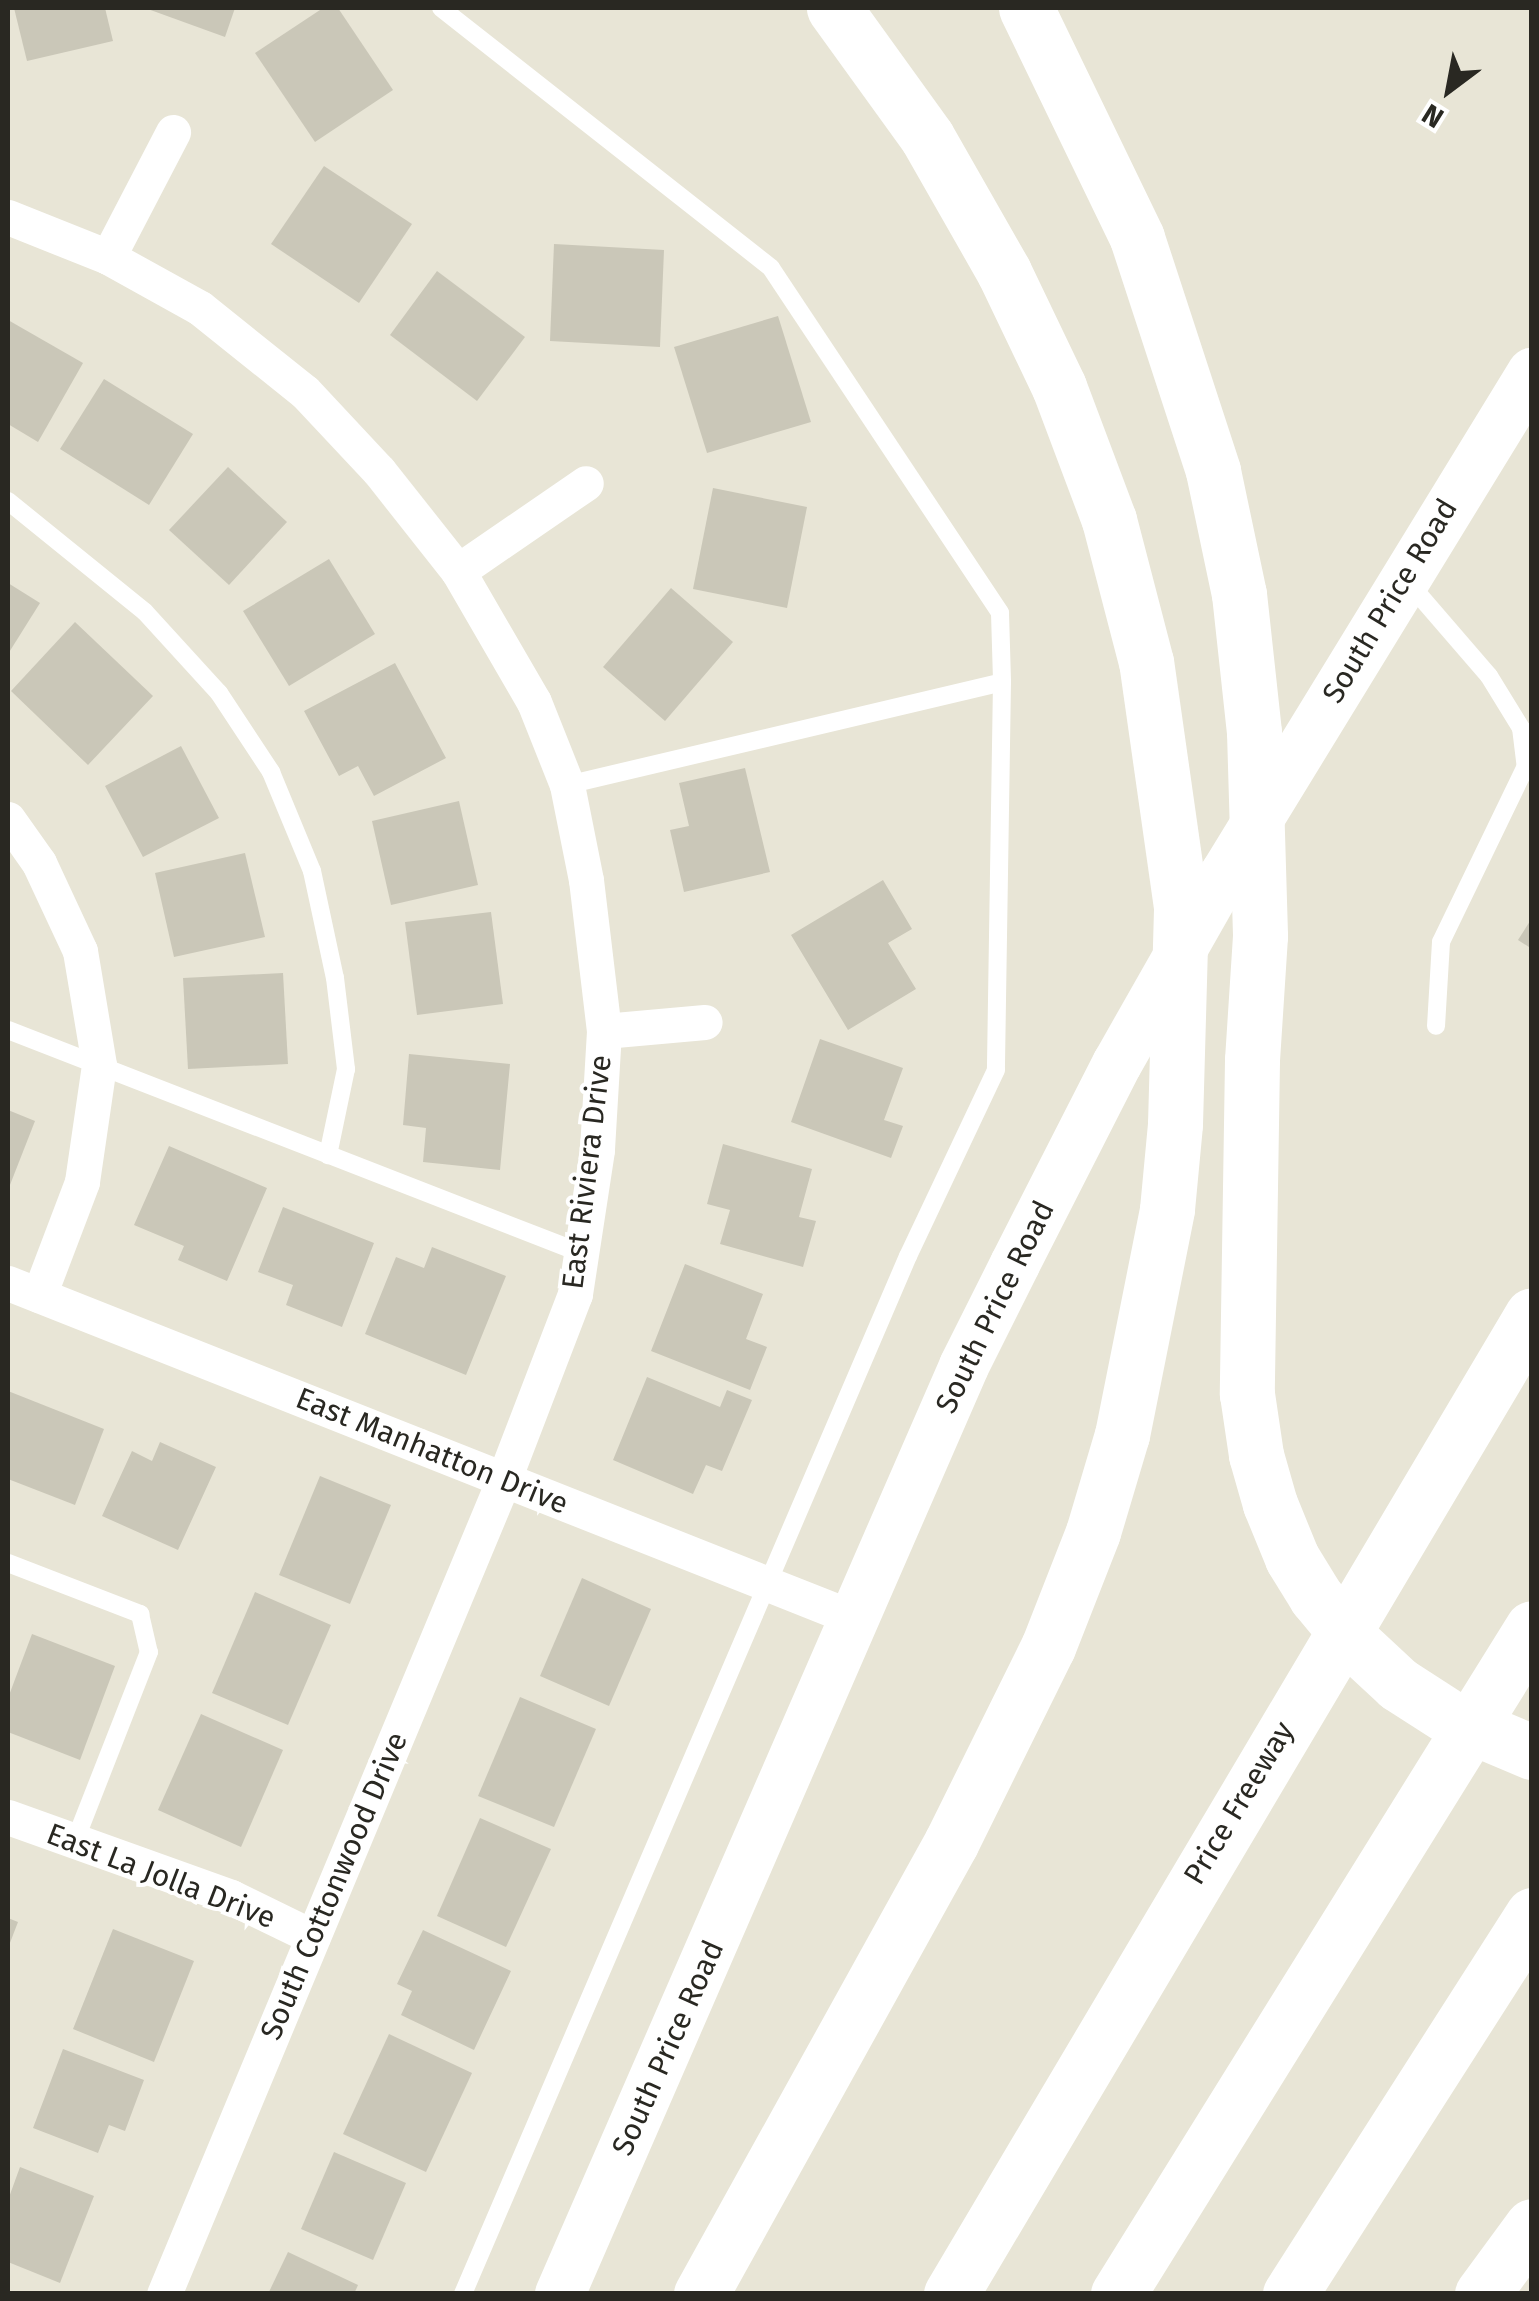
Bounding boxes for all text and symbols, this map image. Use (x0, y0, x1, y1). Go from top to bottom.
north arrow (1399, 40, 1499, 140)
text: N (1416, 97, 1449, 135)
street label: South Price Road (1315, 492, 1465, 710)
street label: East Riviera Drive (555, 1053, 619, 1291)
street label: South Price Road (928, 1195, 1062, 1419)
street label: East Manhatton Drive (291, 1380, 573, 1522)
street label: Price Freeway (1176, 1715, 1302, 1891)
street label: South Cottonwood Drive (253, 1727, 415, 2045)
street label: East La Jolla Drive (42, 1816, 280, 1936)
street label: South Price Road (604, 1935, 732, 2161)

